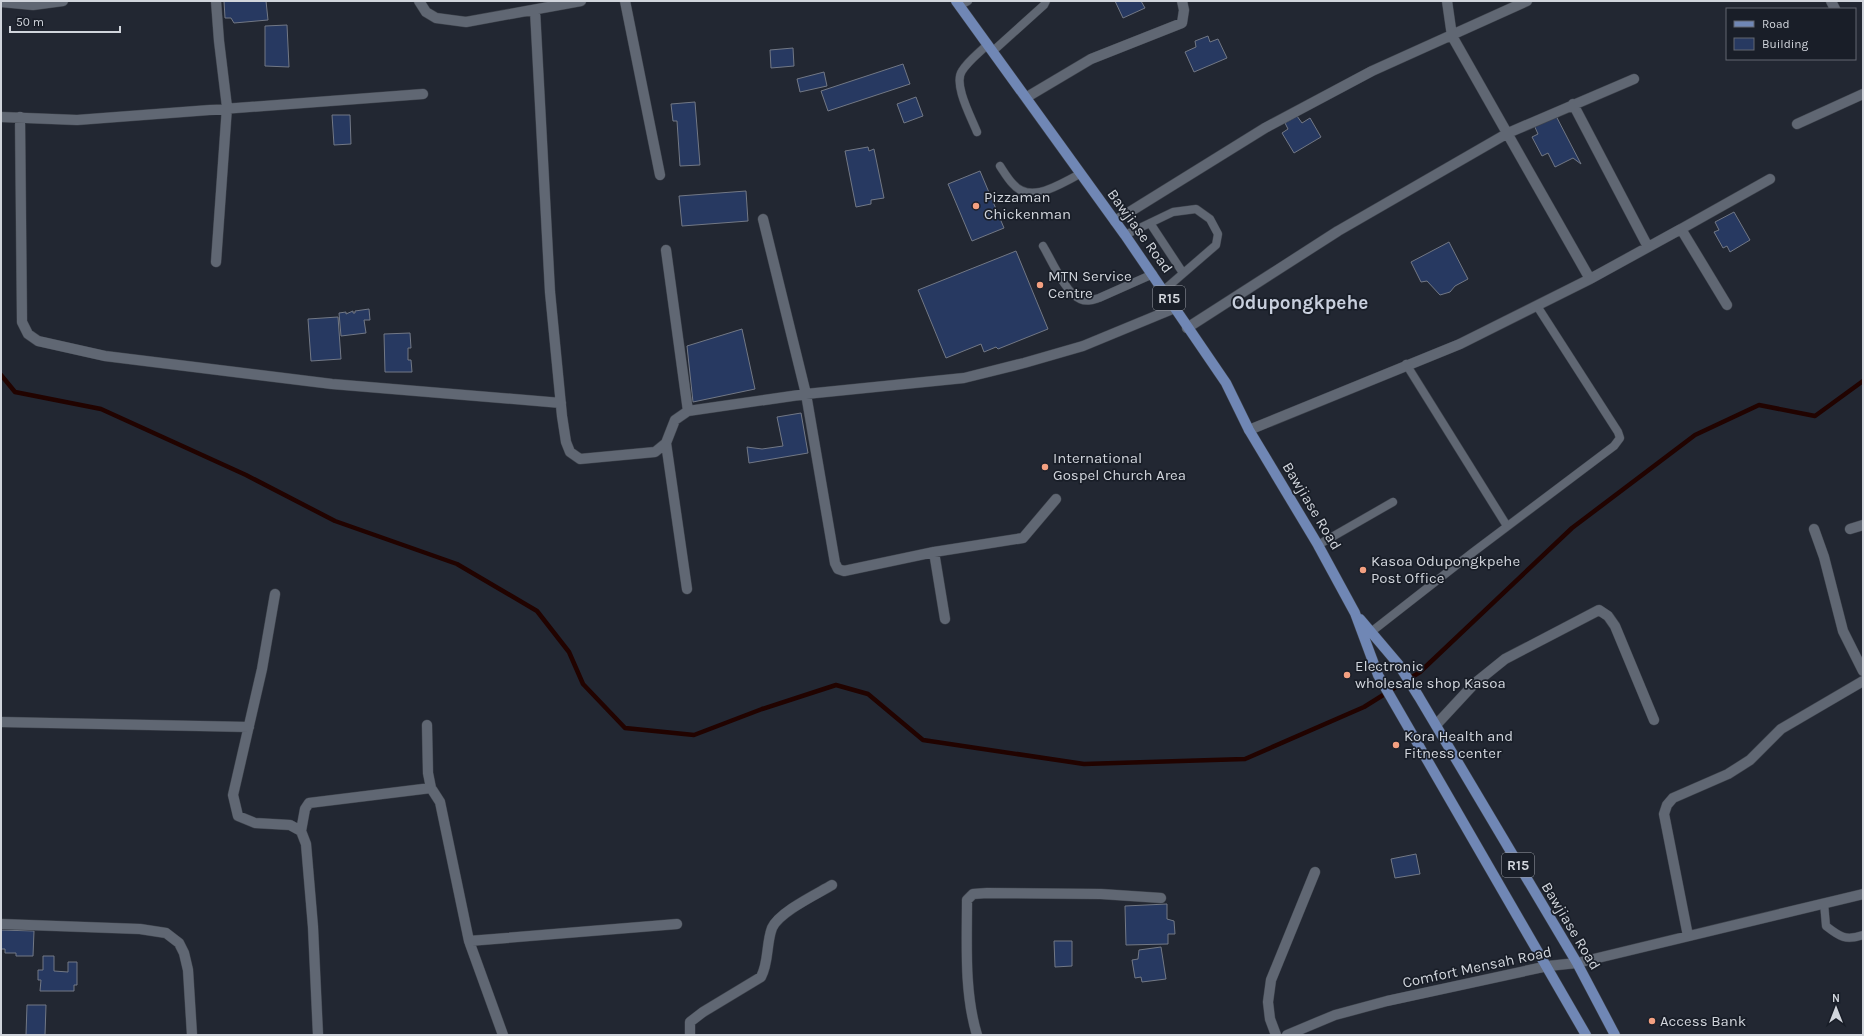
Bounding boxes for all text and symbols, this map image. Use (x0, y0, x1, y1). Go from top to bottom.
scale bar (10, 8, 120, 34)
legend (1726, 8, 1856, 60)
text: 50 m (16, 15, 44, 29)
text: Road (1762, 17, 1790, 31)
text: Building (1762, 37, 1809, 51)
street label: Bawjiase Road (1103, 185, 1177, 277)
place label: Pizzaman Chickenman (984, 188, 1071, 223)
marker: Pizzaman Chickenman (971, 201, 981, 211)
place label: MTN Service Centre (1048, 267, 1132, 302)
marker: MTN Service Centre (1035, 280, 1045, 290)
road number: R15 (1153, 286, 1185, 310)
district label: Odupongkpehe (1232, 292, 1368, 314)
place label: International Gospel Church Area (1053, 449, 1186, 484)
street label: Bawjiase Road (1279, 459, 1345, 553)
marker: International Gospel Church Area (1040, 462, 1050, 472)
place label: Kasoa Odupongkpehe Post Office (1371, 552, 1520, 587)
marker: Kasoa Odupongkpehe Post Office (1358, 565, 1368, 575)
place label: Electronic wholesale shop Kasoa (1355, 657, 1506, 692)
marker: Electronic wholesale shop Kasoa (1342, 670, 1352, 680)
place label: Kora Health and Fitness center (1404, 727, 1513, 762)
marker: Kora Health and Fitness center (1391, 740, 1401, 750)
road number: R15 (1502, 853, 1534, 877)
street label: Bawjiase Road (1538, 879, 1604, 973)
street label: Comfort Mensah Road (1401, 942, 1553, 992)
north arrow (1816, 988, 1856, 1028)
text: N (1832, 992, 1840, 1005)
place label: Access Bank (1660, 1012, 1746, 1030)
marker: Access Bank (1647, 1016, 1657, 1026)

